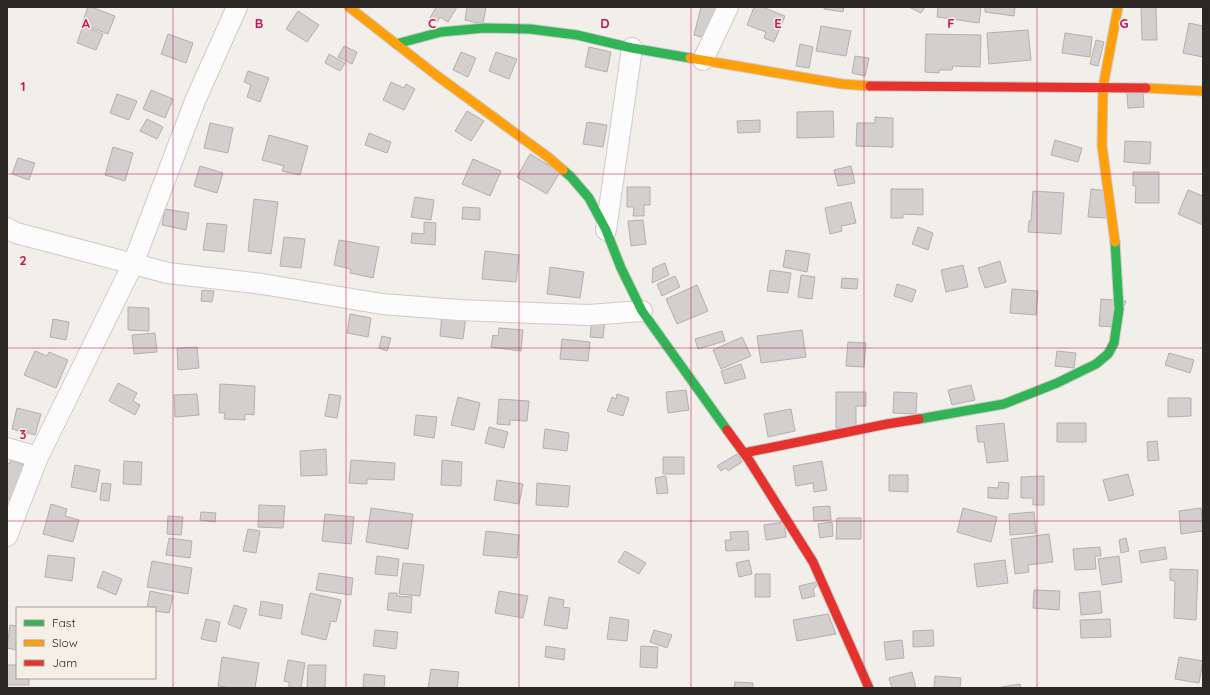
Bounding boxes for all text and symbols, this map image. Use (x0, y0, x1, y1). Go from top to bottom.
text: A (82, 15, 91, 31)
text: B (255, 15, 263, 31)
text: C (428, 15, 436, 31)
text: D (600, 15, 610, 31)
text: E (774, 15, 782, 31)
text: F (947, 15, 955, 31)
text: G (1119, 15, 1129, 31)
text: 1 (20, 78, 26, 94)
text: 2 (19, 252, 27, 268)
text: 3 (20, 426, 27, 442)
legend (16, 607, 156, 679)
text: Fast (52, 615, 76, 630)
text: Slow (52, 635, 78, 650)
text: Jam (52, 655, 77, 670)

